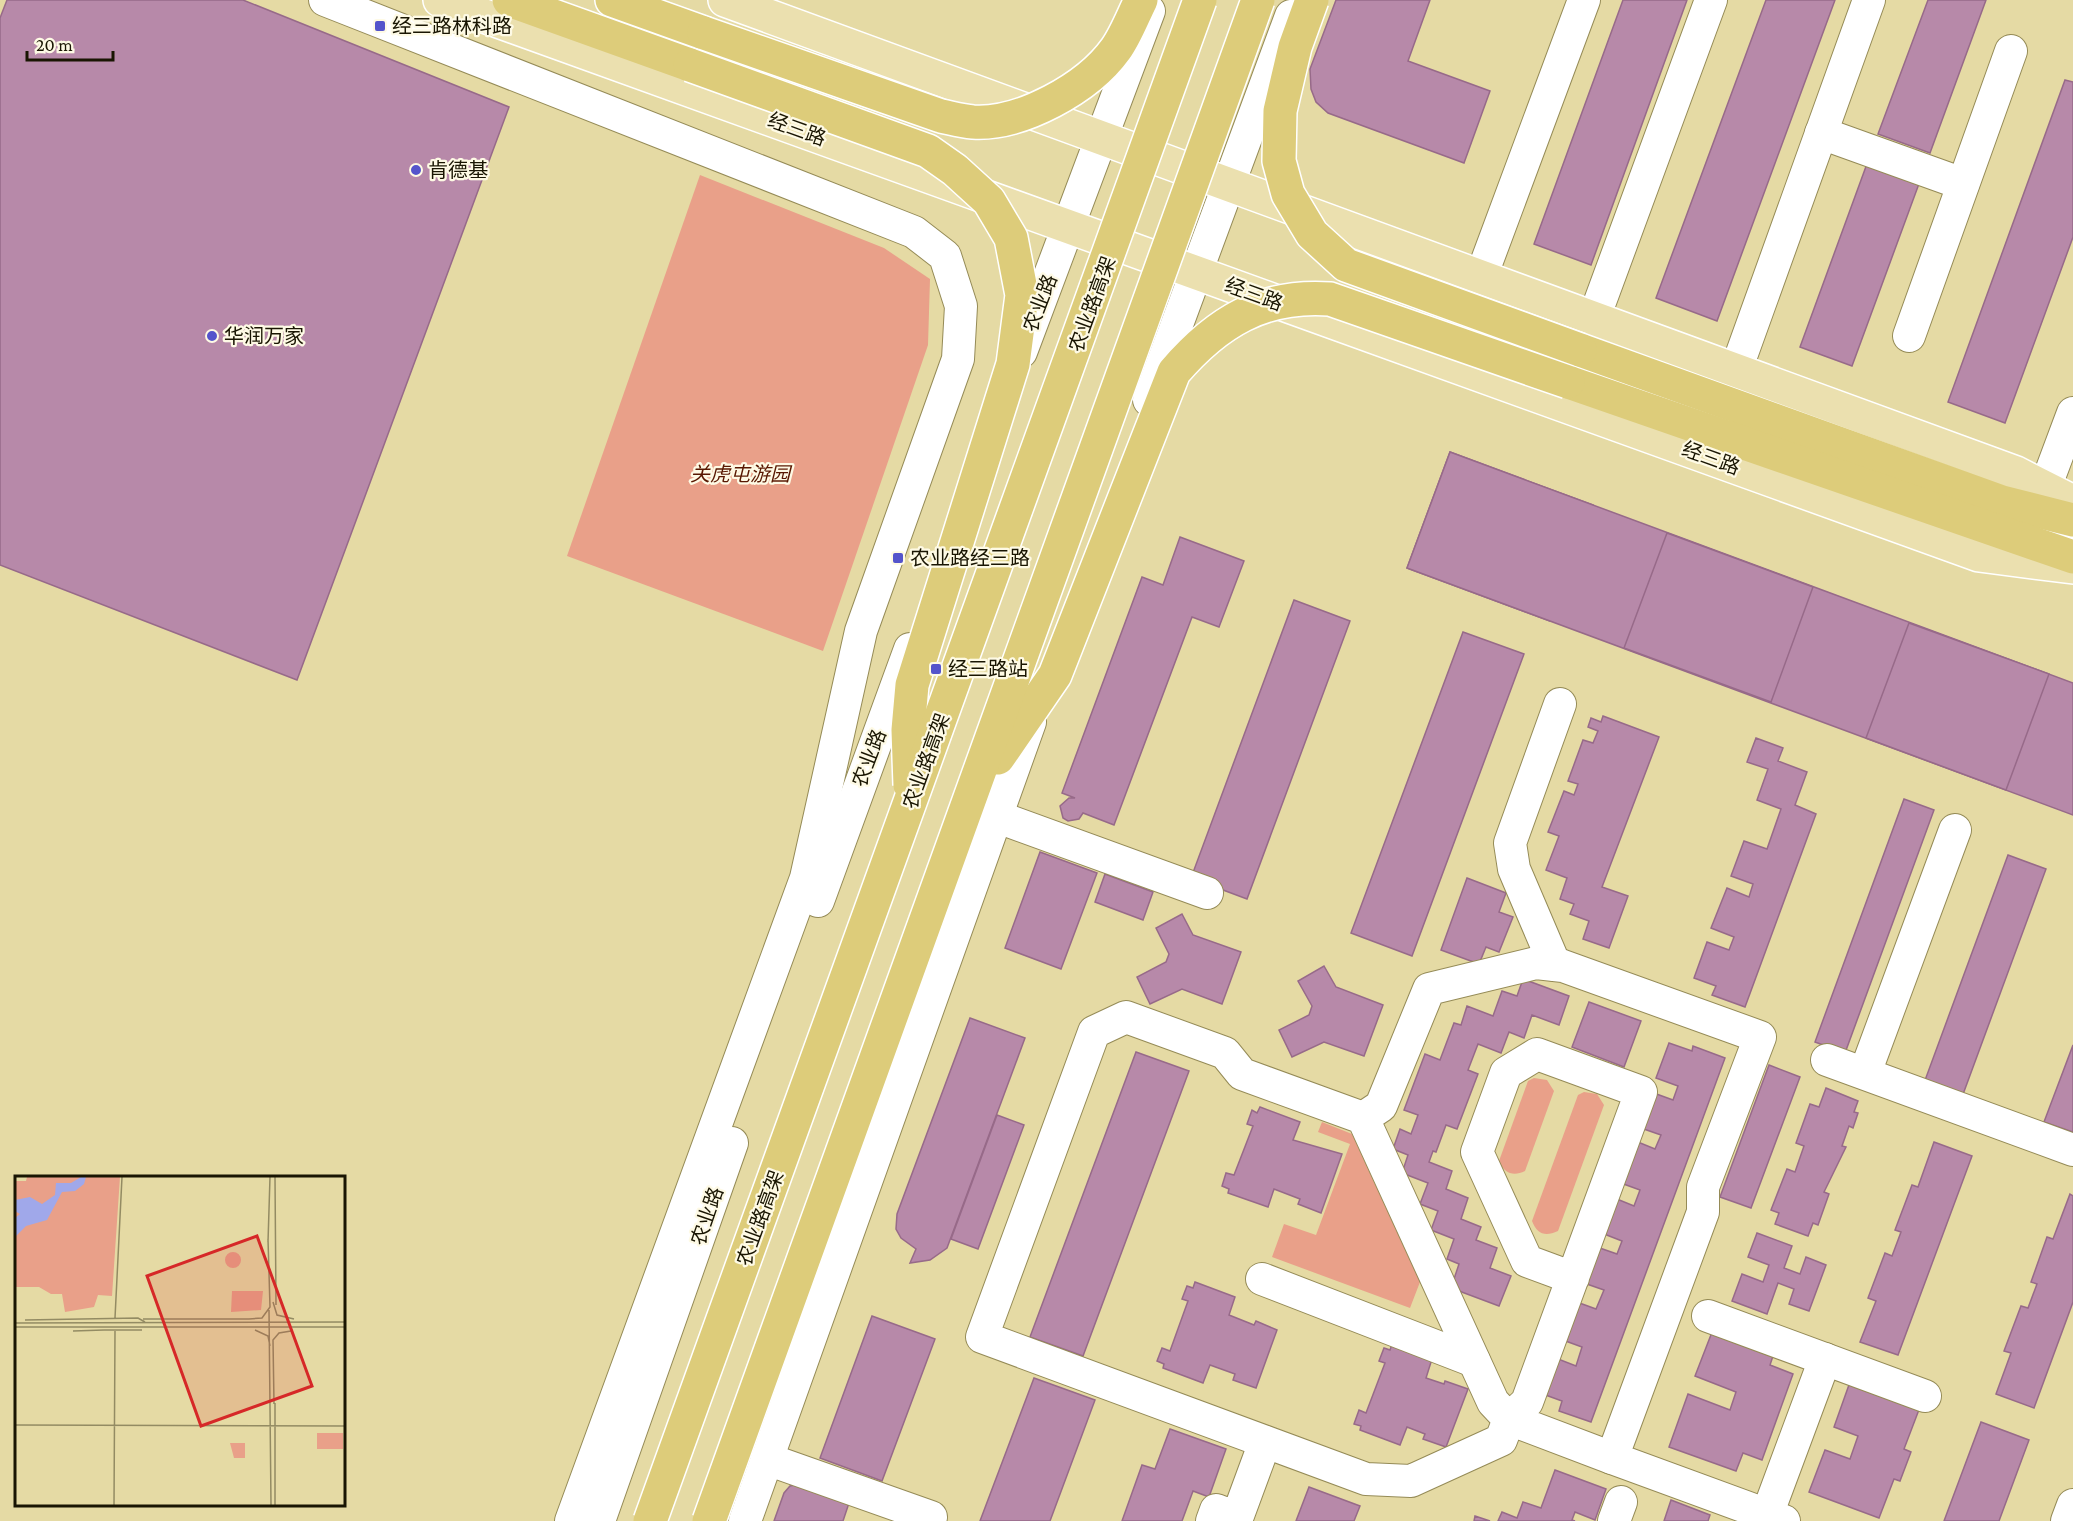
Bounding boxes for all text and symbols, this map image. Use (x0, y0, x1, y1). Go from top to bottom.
place label: 经三路林科路 (392, 15, 512, 37)
marker: 经三路林科路 (373, 19, 387, 33)
scale bar (27, 24, 112, 62)
text: 20 m (36, 35, 73, 55)
street label: 经三路 (765, 108, 829, 150)
place label: 肯德基 (428, 159, 488, 181)
marker: 肯德基 (409, 163, 423, 177)
street label: 农业路高架 (1065, 253, 1119, 355)
street label: 农业路 (1019, 271, 1061, 335)
street label: 经三路 (1222, 273, 1286, 315)
place label: 华润万家 (224, 325, 304, 347)
marker: 华润万家 (205, 329, 219, 343)
street label: 经三路 (1679, 437, 1743, 479)
park label: 关虎屯游园 (690, 463, 793, 485)
place label: 农业路经三路 (910, 547, 1030, 569)
marker: 农业路经三路 (891, 551, 905, 565)
place label: 经三路站 (948, 658, 1028, 680)
marker: 经三路站 (929, 662, 943, 676)
street label: 农业路高架 (899, 710, 953, 812)
street label: 农业路 (848, 726, 890, 790)
street label: 农业路高架 (733, 1167, 787, 1269)
inset map (15, 1176, 345, 1506)
street label: 农业路 (687, 1184, 727, 1248)

